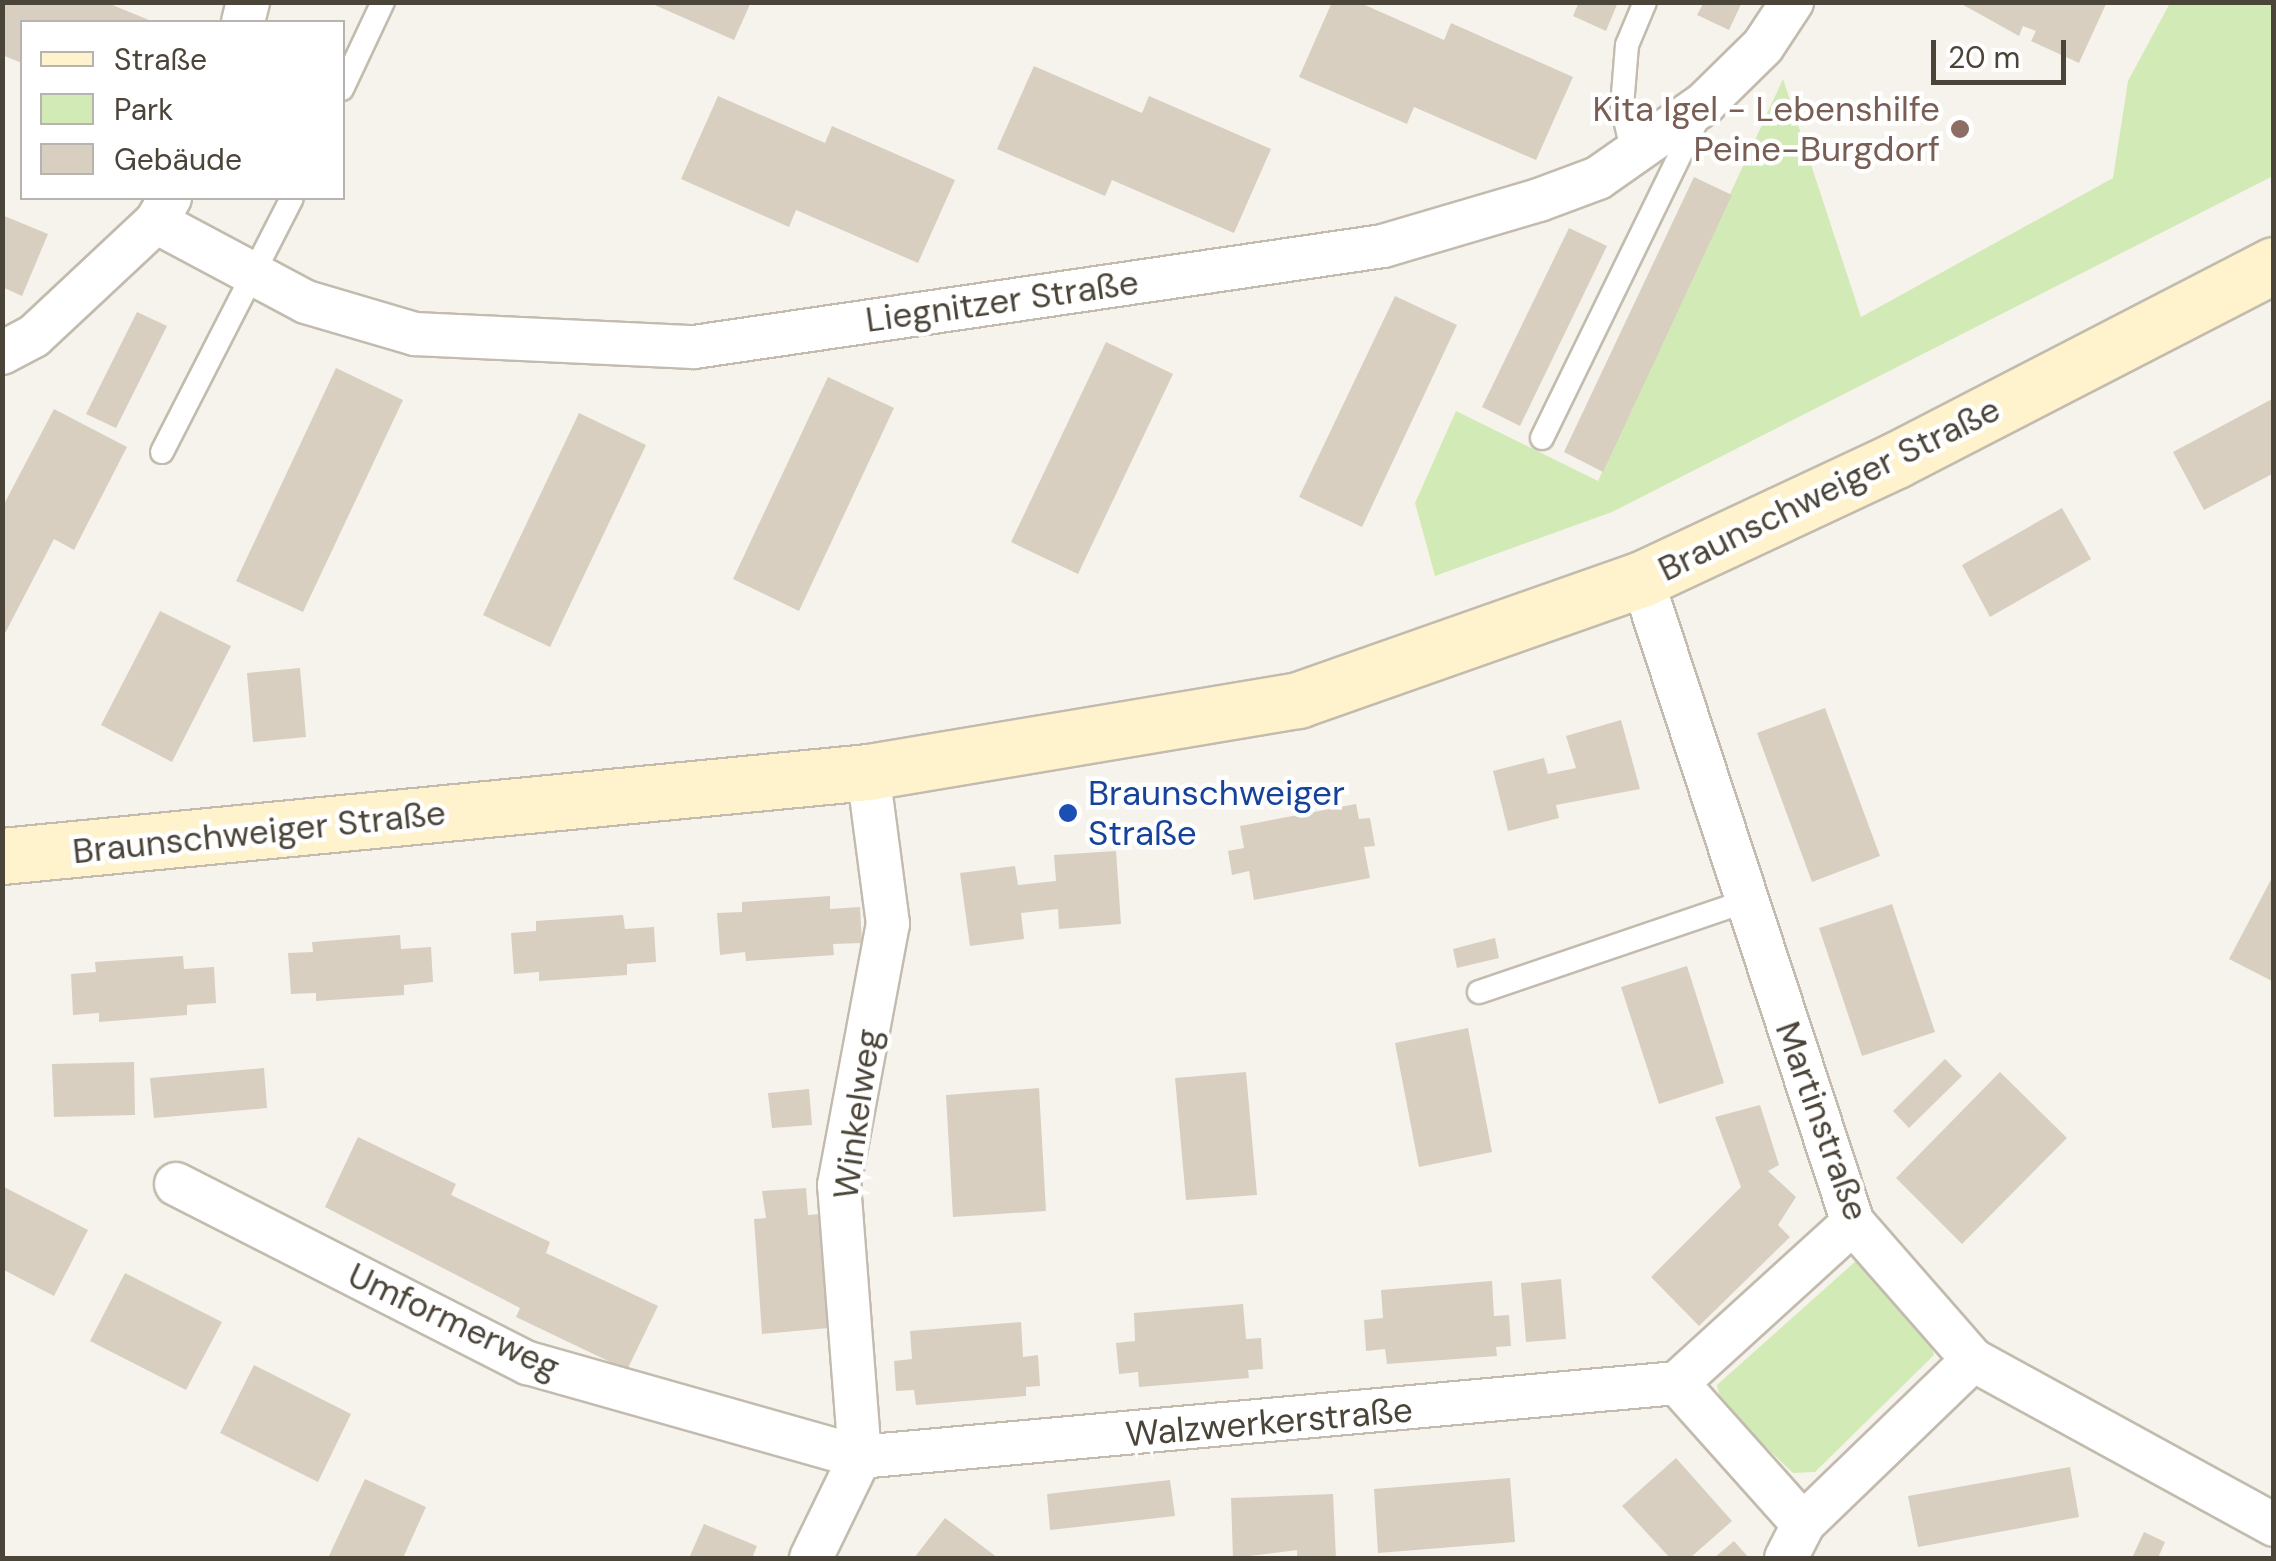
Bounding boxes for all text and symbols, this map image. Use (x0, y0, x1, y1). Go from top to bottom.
legend (20, 20, 345, 200)
scale bar (1936, 20, 2071, 82)
text: 20 m (1948, 38, 2020, 77)
text: Straße (114, 40, 207, 79)
place label: Kita Igel - Lebenshilfe Peine-Burgdorf (1592, 88, 1940, 170)
text: Park (114, 90, 173, 129)
marker: Kita Igel - Lebenshilfe Peine-Burgdorf (1949, 118, 1971, 140)
text: Gebäude (114, 140, 242, 179)
street label: Liegnitzer Straße (863, 261, 1141, 341)
street label: Braunschweiger Straße (1651, 388, 2007, 590)
place label: Braunschweiger Straße (1088, 772, 1345, 854)
street label: Braunschweiger Straße (70, 792, 448, 872)
marker: Braunschweiger Straße (1057, 802, 1079, 824)
street label: Martinstraße (1767, 1016, 1877, 1226)
street label: Winkelweg (824, 1026, 890, 1202)
street label: Umformerweg (342, 1254, 566, 1388)
street label: Walzwerkerstraße (1124, 1389, 1414, 1455)

